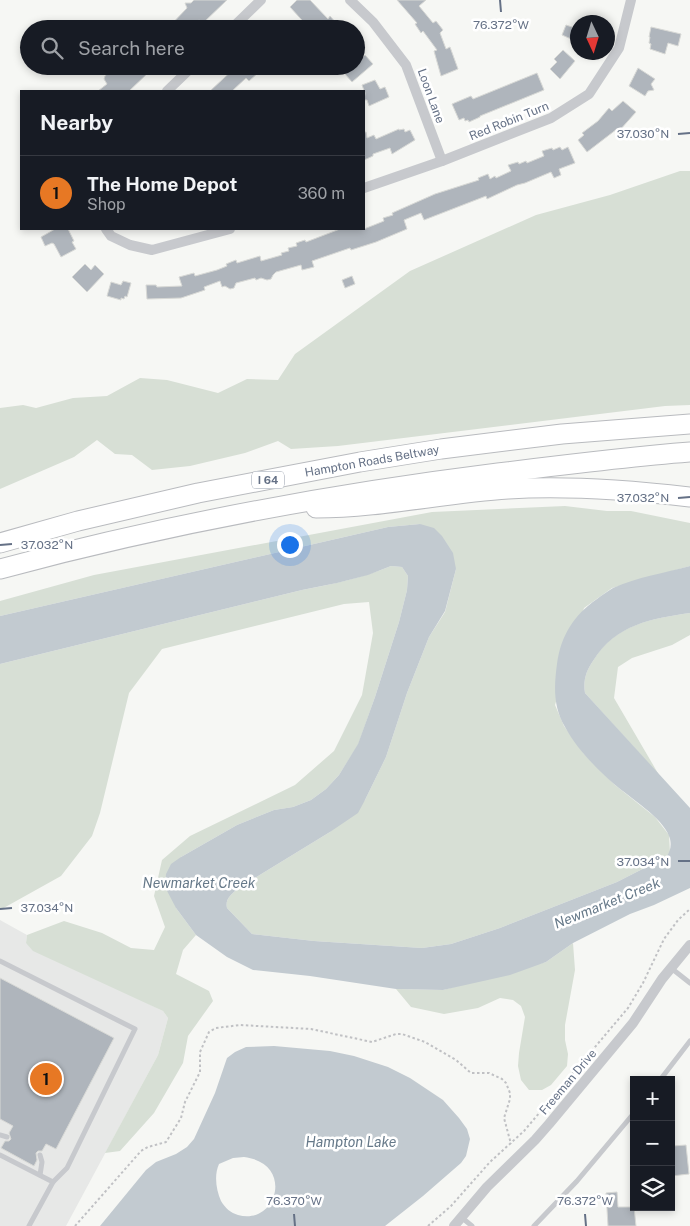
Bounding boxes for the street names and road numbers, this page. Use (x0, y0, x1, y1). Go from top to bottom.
street label: Loon Lane (415, 67, 447, 125)
street label: Red Robin Turn (467, 99, 551, 143)
street label: Hampton Roads Beltway (304, 442, 441, 480)
road number: I 64 (252, 472, 284, 488)
street label: Freeman Drive (537, 1046, 599, 1117)

